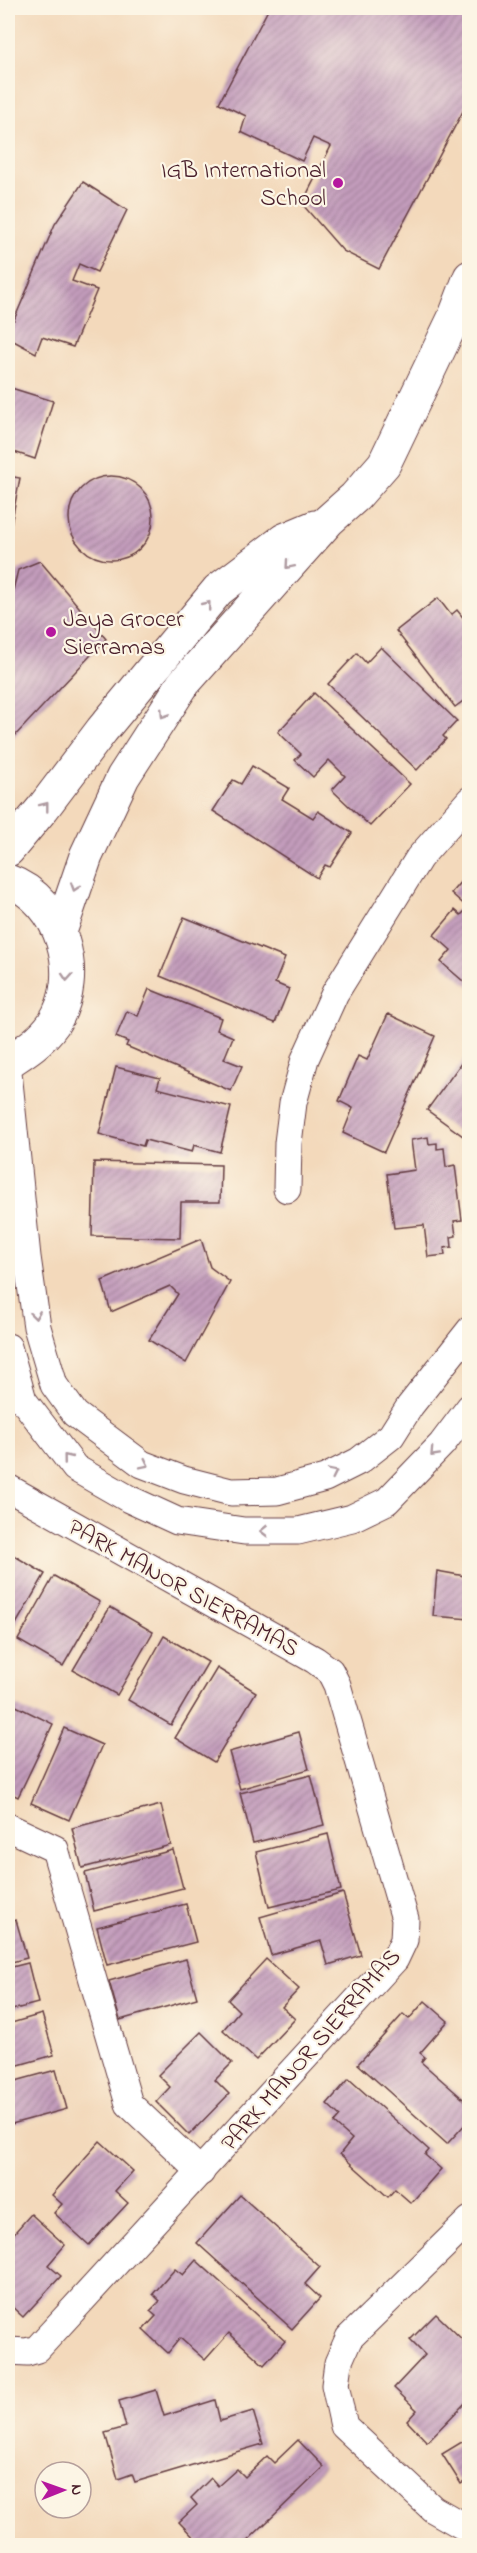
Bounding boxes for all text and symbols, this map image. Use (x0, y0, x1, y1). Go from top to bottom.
place label: IGB International School (161, 154, 326, 217)
marker: IGB International School (331, 176, 345, 190)
one-way arrow (285, 559, 296, 569)
one-way arrow (199, 600, 210, 611)
place label: Jaya Grocer Sierramas (63, 603, 184, 666)
marker: Jaya Grocer Sierramas (44, 625, 58, 639)
one-way arrow (160, 708, 171, 719)
one-way arrow (38, 801, 49, 812)
one-way arrow (70, 881, 83, 892)
one-way arrow (60, 973, 73, 982)
one-way arrow (29, 1311, 41, 1320)
one-way arrow (430, 1447, 441, 1457)
one-way arrow (63, 1454, 74, 1465)
one-way arrow (139, 1457, 150, 1469)
one-way arrow (327, 1469, 338, 1481)
street label: PARK MANOR SIERRAMAS (61, 1511, 305, 1667)
one-way arrow (260, 1525, 269, 1537)
street label: PARK MANOR SIERRAMAS (214, 1941, 410, 2160)
north arrow (33, 2460, 93, 2520)
text: N (64, 2484, 88, 2496)

